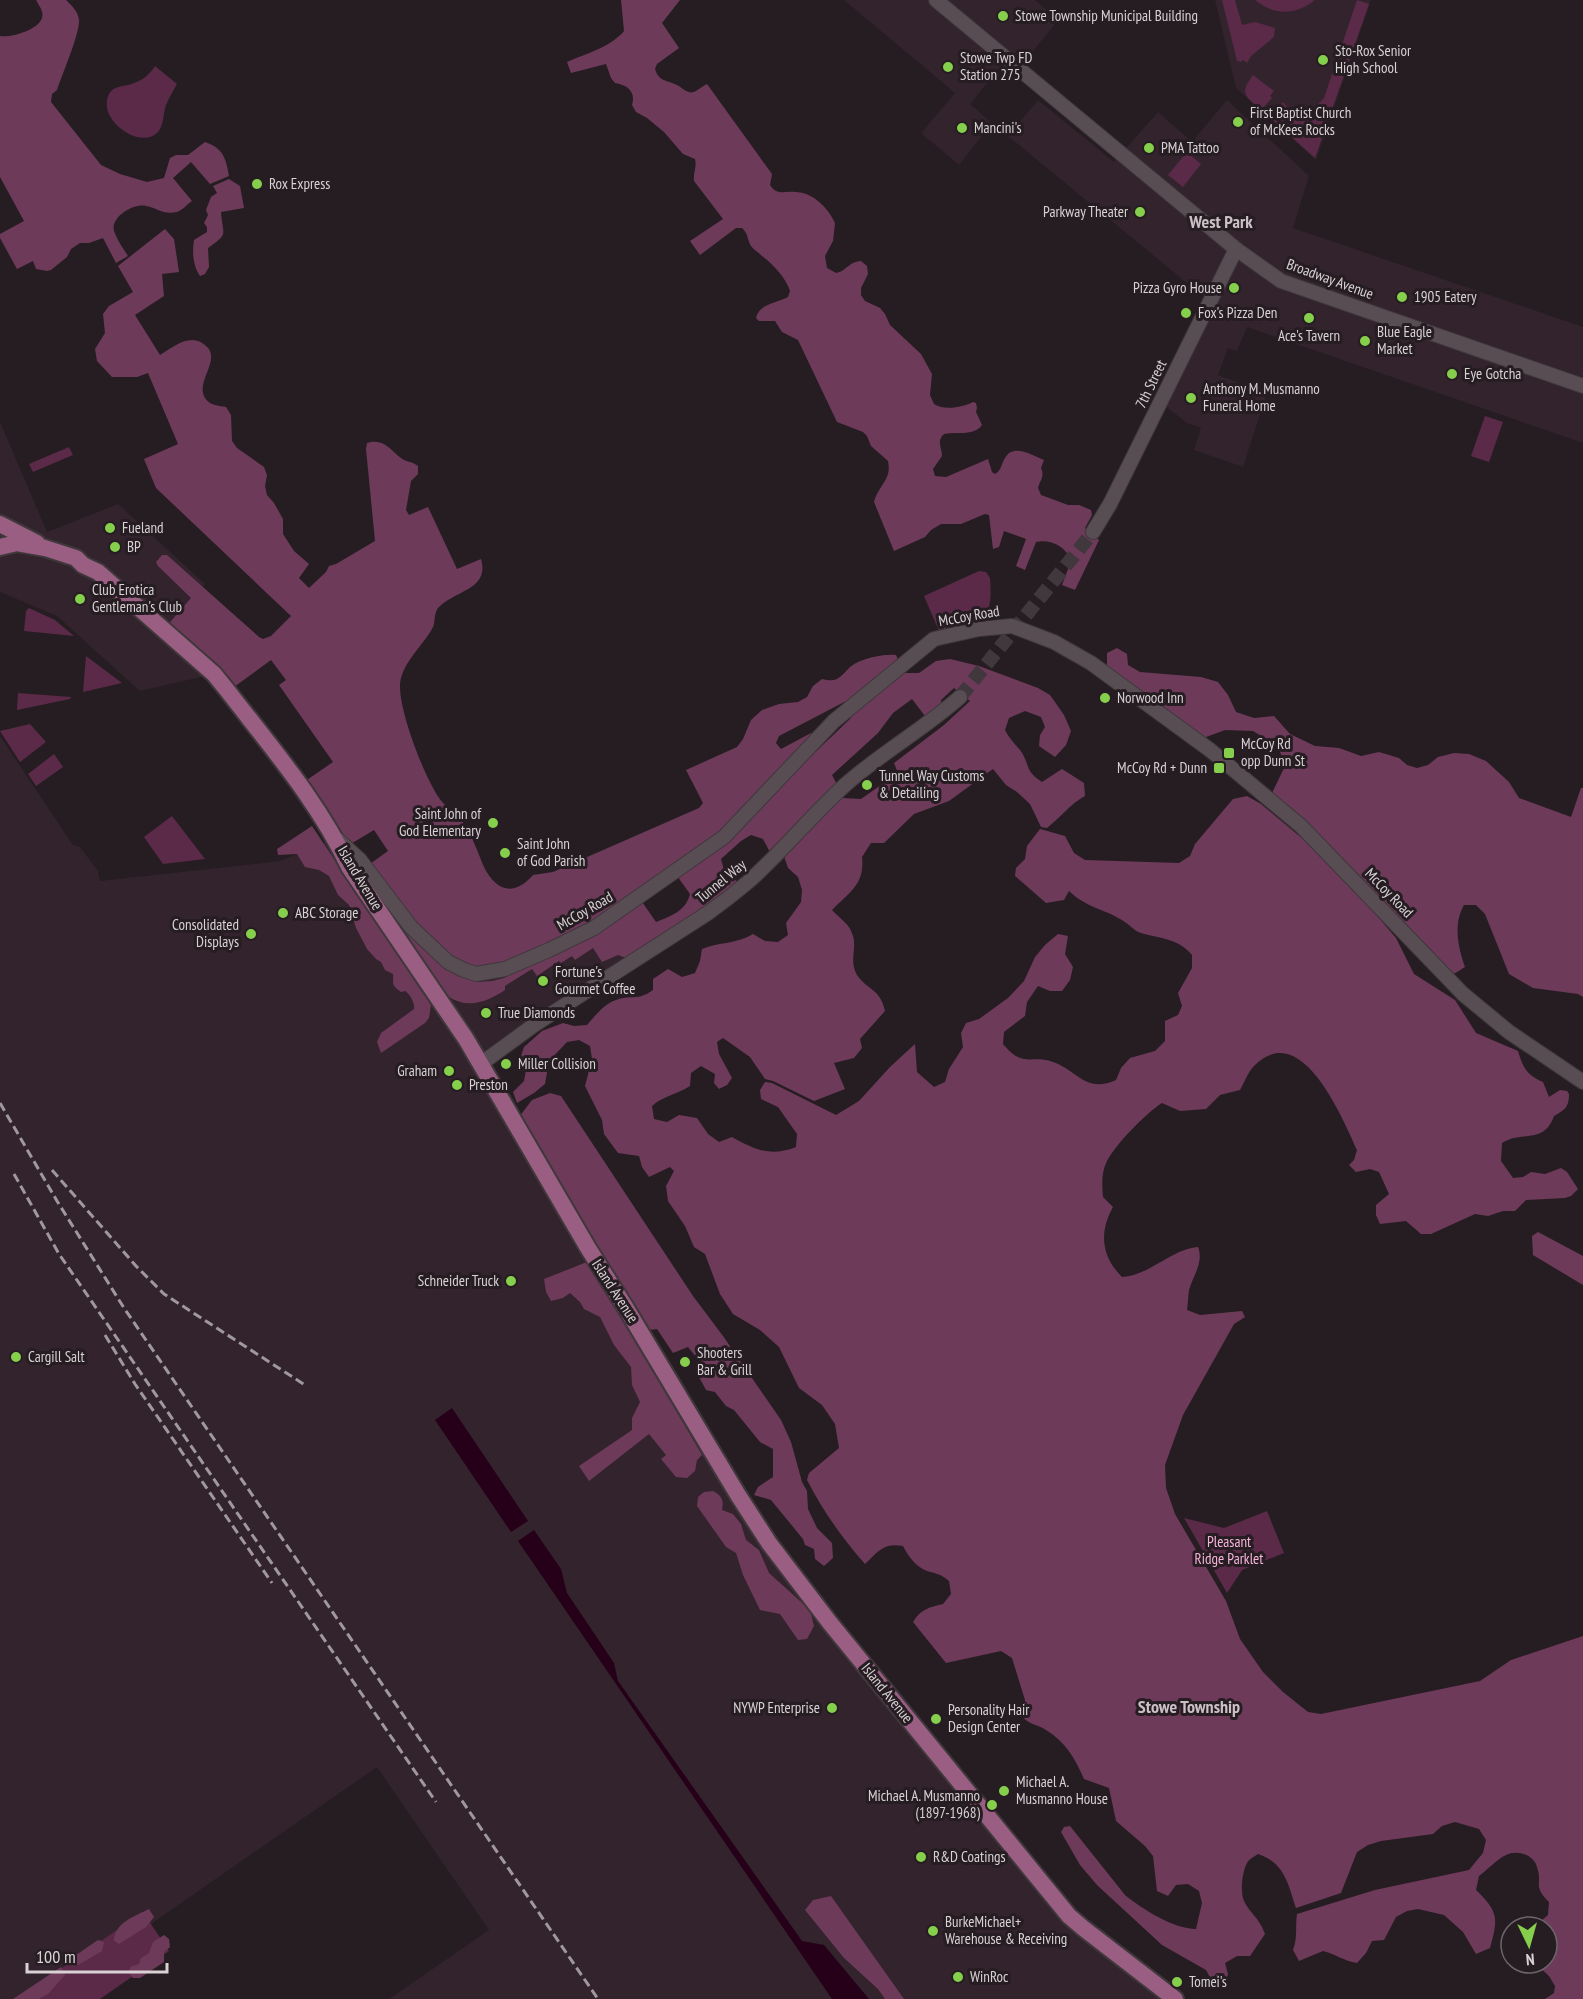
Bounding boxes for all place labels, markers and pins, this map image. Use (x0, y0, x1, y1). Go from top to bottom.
place label: Stowe Township Municipal Building (1015, 6, 1198, 25)
marker: Stowe Township Municipal Building (996, 9, 1010, 23)
place label: Sto-Rox Senior High School (1335, 41, 1412, 77)
place label: Stowe Twp FD Station 275 (960, 48, 1032, 84)
marker: Sto-Rox Senior High School (1316, 53, 1330, 67)
marker: Stowe Twp FD Station 275 (941, 60, 955, 74)
place label: First Baptist Church of McKees Rocks (1250, 103, 1351, 139)
marker: First Baptist Church of McKees Rocks (1231, 115, 1245, 129)
place label: Mancini's (974, 118, 1022, 137)
marker: Mancini's (955, 121, 969, 135)
place label: PMA Tattoo (1161, 138, 1219, 157)
marker: PMA Tattoo (1142, 141, 1156, 155)
place label: Rox Express (269, 174, 330, 193)
marker: Rox Express (250, 177, 264, 191)
place label: Parkway Theater (1043, 202, 1129, 221)
marker: Parkway Theater (1133, 205, 1147, 219)
place label: Pizza Gyro House (1133, 278, 1222, 297)
marker: Pizza Gyro House (1227, 281, 1241, 295)
place label: 1905 Eatery (1414, 287, 1477, 306)
marker: 1905 Eatery (1395, 290, 1409, 304)
place label: Fox's Pizza Den (1198, 303, 1277, 322)
marker: Fox's Pizza Den (1179, 306, 1193, 320)
marker: Ace's Tavern (1302, 311, 1316, 325)
place label: Blue Eagle Market (1377, 322, 1432, 358)
place label: Ace's Tavern (1278, 326, 1340, 345)
marker: Blue Eagle Market (1358, 334, 1372, 348)
place label: Eye Gotcha (1464, 364, 1521, 383)
marker: Eye Gotcha (1445, 367, 1459, 381)
place label: Anthony M. Musmanno Funeral Home (1203, 379, 1320, 415)
marker: Anthony M. Musmanno Funeral Home (1184, 391, 1198, 405)
place label: Fueland (122, 518, 163, 537)
marker: Fueland (103, 521, 117, 535)
place label: BP (127, 537, 141, 556)
marker: BP (108, 540, 122, 554)
place label: Club Erotica Gentleman's Club (92, 580, 182, 616)
marker: Club Erotica Gentleman's Club (73, 592, 87, 606)
place label: Norwood Inn (1117, 688, 1184, 707)
marker: Norwood Inn (1098, 691, 1112, 705)
place label: McCoy Rd opp Dunn St (1241, 734, 1305, 770)
marker: McCoy Rd opp Dunn St (1222, 746, 1236, 760)
place label: McCoy Rd + Dunn (1117, 758, 1207, 777)
marker: McCoy Rd + Dunn (1212, 761, 1226, 775)
place label: Tunnel Way Customs & Detailing (879, 766, 984, 802)
marker: Tunnel Way Customs & Detailing (860, 778, 874, 792)
place label: Saint John of God Elementary (399, 804, 482, 840)
marker: Saint John of God Elementary (486, 816, 500, 830)
place label: Saint John of God Parish (517, 834, 585, 870)
marker: Saint John of God Parish (498, 846, 512, 860)
place label: ABC Storage (295, 903, 358, 922)
marker: ABC Storage (276, 906, 290, 920)
place label: Consolidated Displays (172, 915, 239, 951)
marker: Consolidated Displays (244, 927, 258, 941)
place label: Fortune's Gourmet Coffee (555, 962, 635, 998)
marker: Fortune's Gourmet Coffee (536, 974, 550, 988)
place label: True Diamonds (498, 1003, 575, 1022)
marker: True Diamonds (479, 1006, 493, 1020)
place label: Miller Collision (518, 1054, 596, 1073)
marker: Miller Collision (499, 1057, 513, 1071)
place label: Graham (397, 1061, 437, 1080)
marker: Graham (442, 1064, 456, 1078)
place label: Preston (469, 1075, 508, 1094)
marker: Preston (450, 1078, 464, 1092)
place label: Schneider Truck (418, 1271, 499, 1290)
marker: Schneider Truck (504, 1274, 518, 1288)
place label: Shooters Bar & Grill (697, 1343, 753, 1379)
place label: Cargill Salt (28, 1347, 85, 1366)
marker: Cargill Salt (9, 1350, 23, 1364)
marker: Shooters Bar & Grill (678, 1355, 692, 1369)
place label: NYWP Enterprise (733, 1698, 820, 1717)
place label: Personality Hair Design Center (948, 1700, 1030, 1736)
marker: NYWP Enterprise (825, 1701, 839, 1715)
marker: Personality Hair Design Center (929, 1712, 943, 1726)
place label: Michael A. Musmanno House (1016, 1772, 1108, 1808)
marker: Michael A. Musmanno House (997, 1784, 1011, 1798)
place label: Michael A. Musmanno (1897-1968) (868, 1786, 981, 1822)
marker: Michael A. Musmanno (1897-1968) (985, 1798, 999, 1812)
place label: R&D Coatings (933, 1847, 1006, 1866)
marker: R&D Coatings (914, 1850, 928, 1864)
place label: BurkeMichael+ Warehouse & Receiving (945, 1912, 1067, 1948)
marker: BurkeMichael+ Warehouse & Receiving (926, 1924, 940, 1938)
place label: WinRoc (970, 1967, 1009, 1986)
marker: WinRoc (951, 1970, 965, 1984)
place label: Tomei's (1189, 1972, 1227, 1991)
marker: Tomei's (1170, 1975, 1184, 1989)

